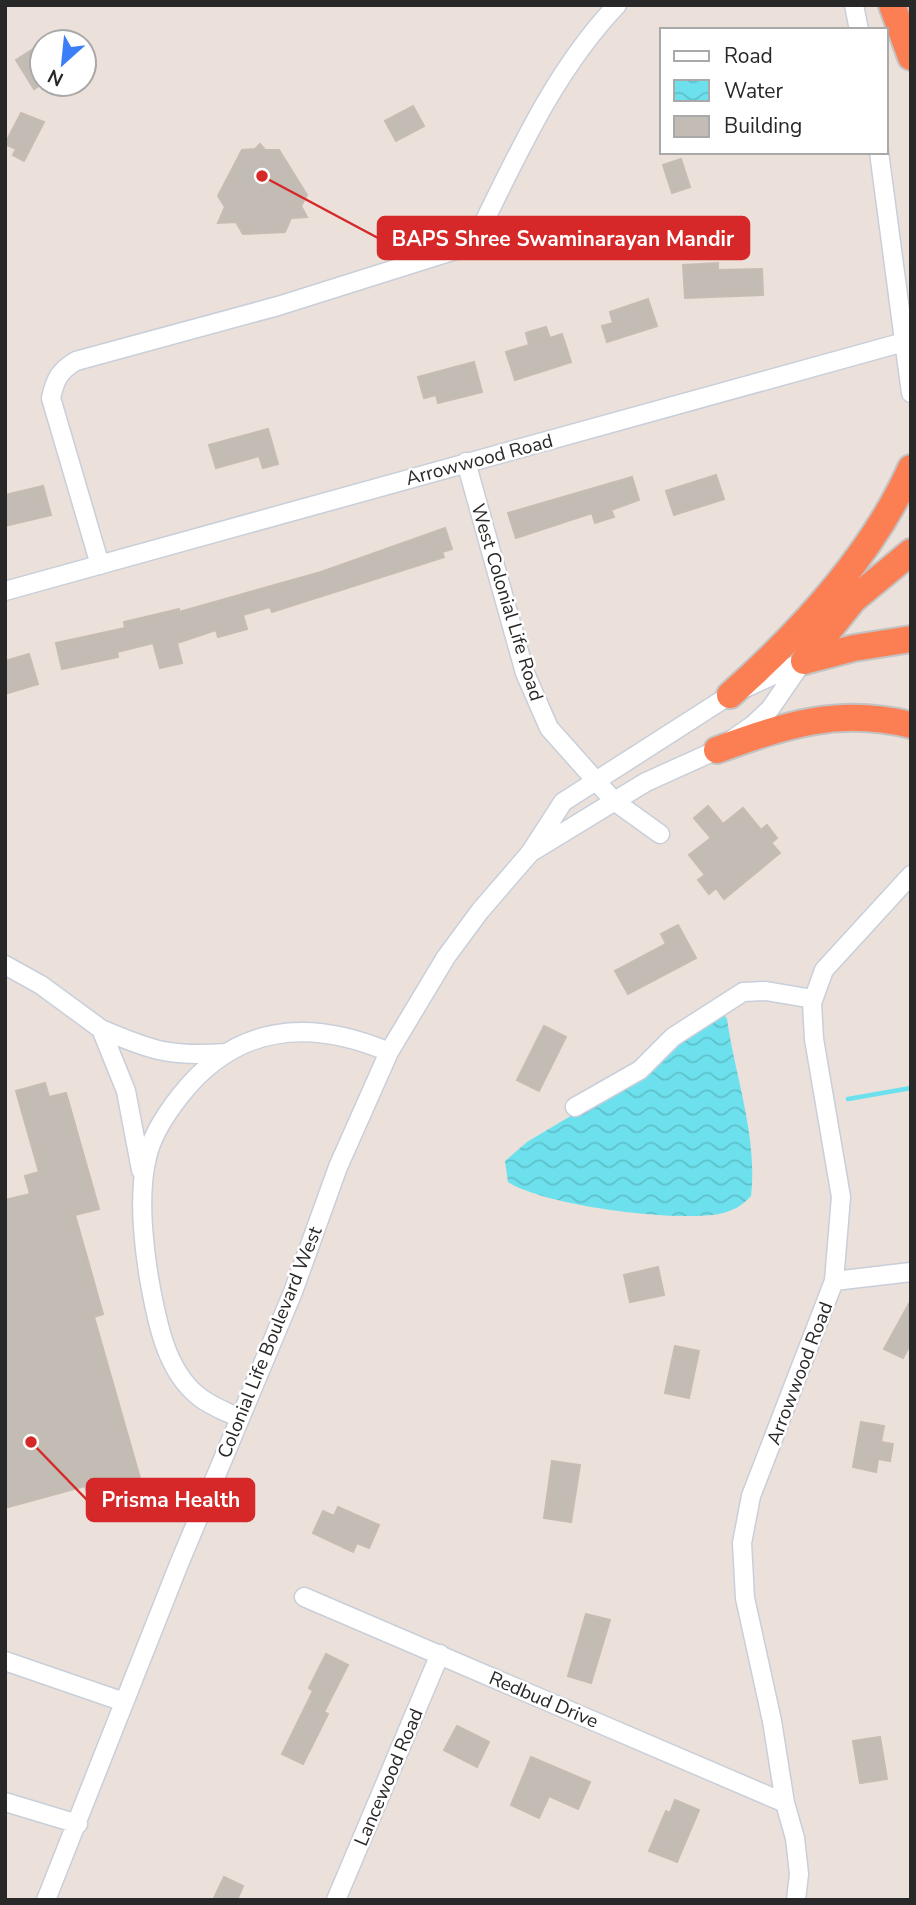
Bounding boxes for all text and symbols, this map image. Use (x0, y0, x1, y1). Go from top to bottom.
north arrow (28, 28, 98, 98)
legend (660, 28, 888, 154)
text: Road (724, 42, 773, 70)
text: N (43, 62, 68, 92)
text: Water (724, 77, 783, 105)
text: Building (724, 112, 802, 140)
callout: BAPS Shree Swaminarayan Mandir (378, 217, 749, 259)
text: BAPS Shree Swaminarayan Mandir (392, 225, 735, 253)
street label: Arrowwood Road (403, 428, 556, 492)
street label: West Colonial Life Road (465, 500, 549, 704)
street label: Colonial Life Boulevard West (211, 1222, 329, 1462)
street label: Arrowwood Road (761, 1298, 839, 1449)
callout: Prisma Health (87, 1479, 254, 1521)
text: Prisma Health (102, 1486, 240, 1514)
street label: Redbud Drive (485, 1665, 602, 1735)
street label: Lancewood Road (348, 1705, 430, 1850)

